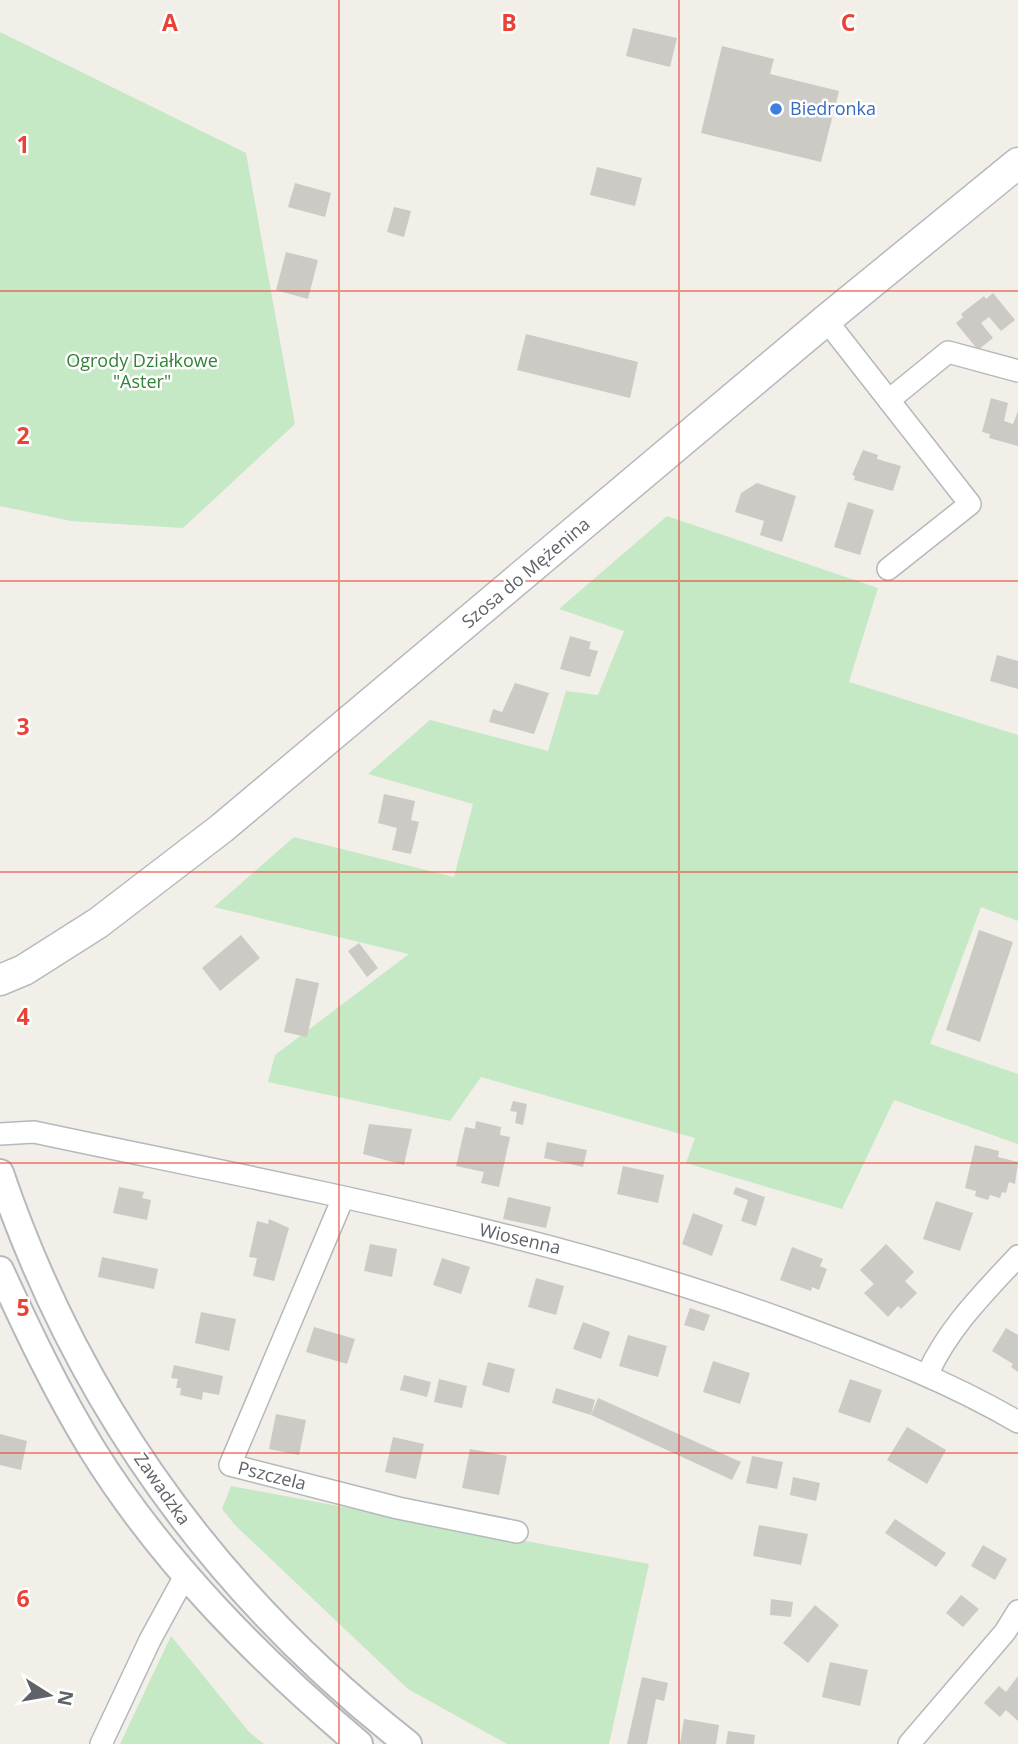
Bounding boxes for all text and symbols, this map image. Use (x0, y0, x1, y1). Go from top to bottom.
text: A (162, 6, 178, 38)
text: B (501, 6, 517, 38)
text: C (841, 6, 855, 38)
place label: Biedronka (790, 96, 876, 120)
marker: Biedronka (768, 101, 784, 117)
text: 1 (16, 128, 30, 160)
park label: Ogrody Działkowe "Aster" (66, 348, 218, 393)
text: 2 (16, 419, 30, 451)
street label: Szosa do Mężenina (456, 511, 594, 633)
text: 3 (16, 710, 30, 742)
text: 4 (16, 1000, 30, 1032)
street label: Wiosenna (477, 1217, 563, 1259)
text: 5 (16, 1291, 30, 1323)
street label: Zawadzka (129, 1447, 197, 1529)
street label: Pszczela (236, 1455, 309, 1495)
text: 6 (16, 1582, 30, 1614)
north arrow (14, 1660, 84, 1730)
text: N (51, 1688, 80, 1708)

